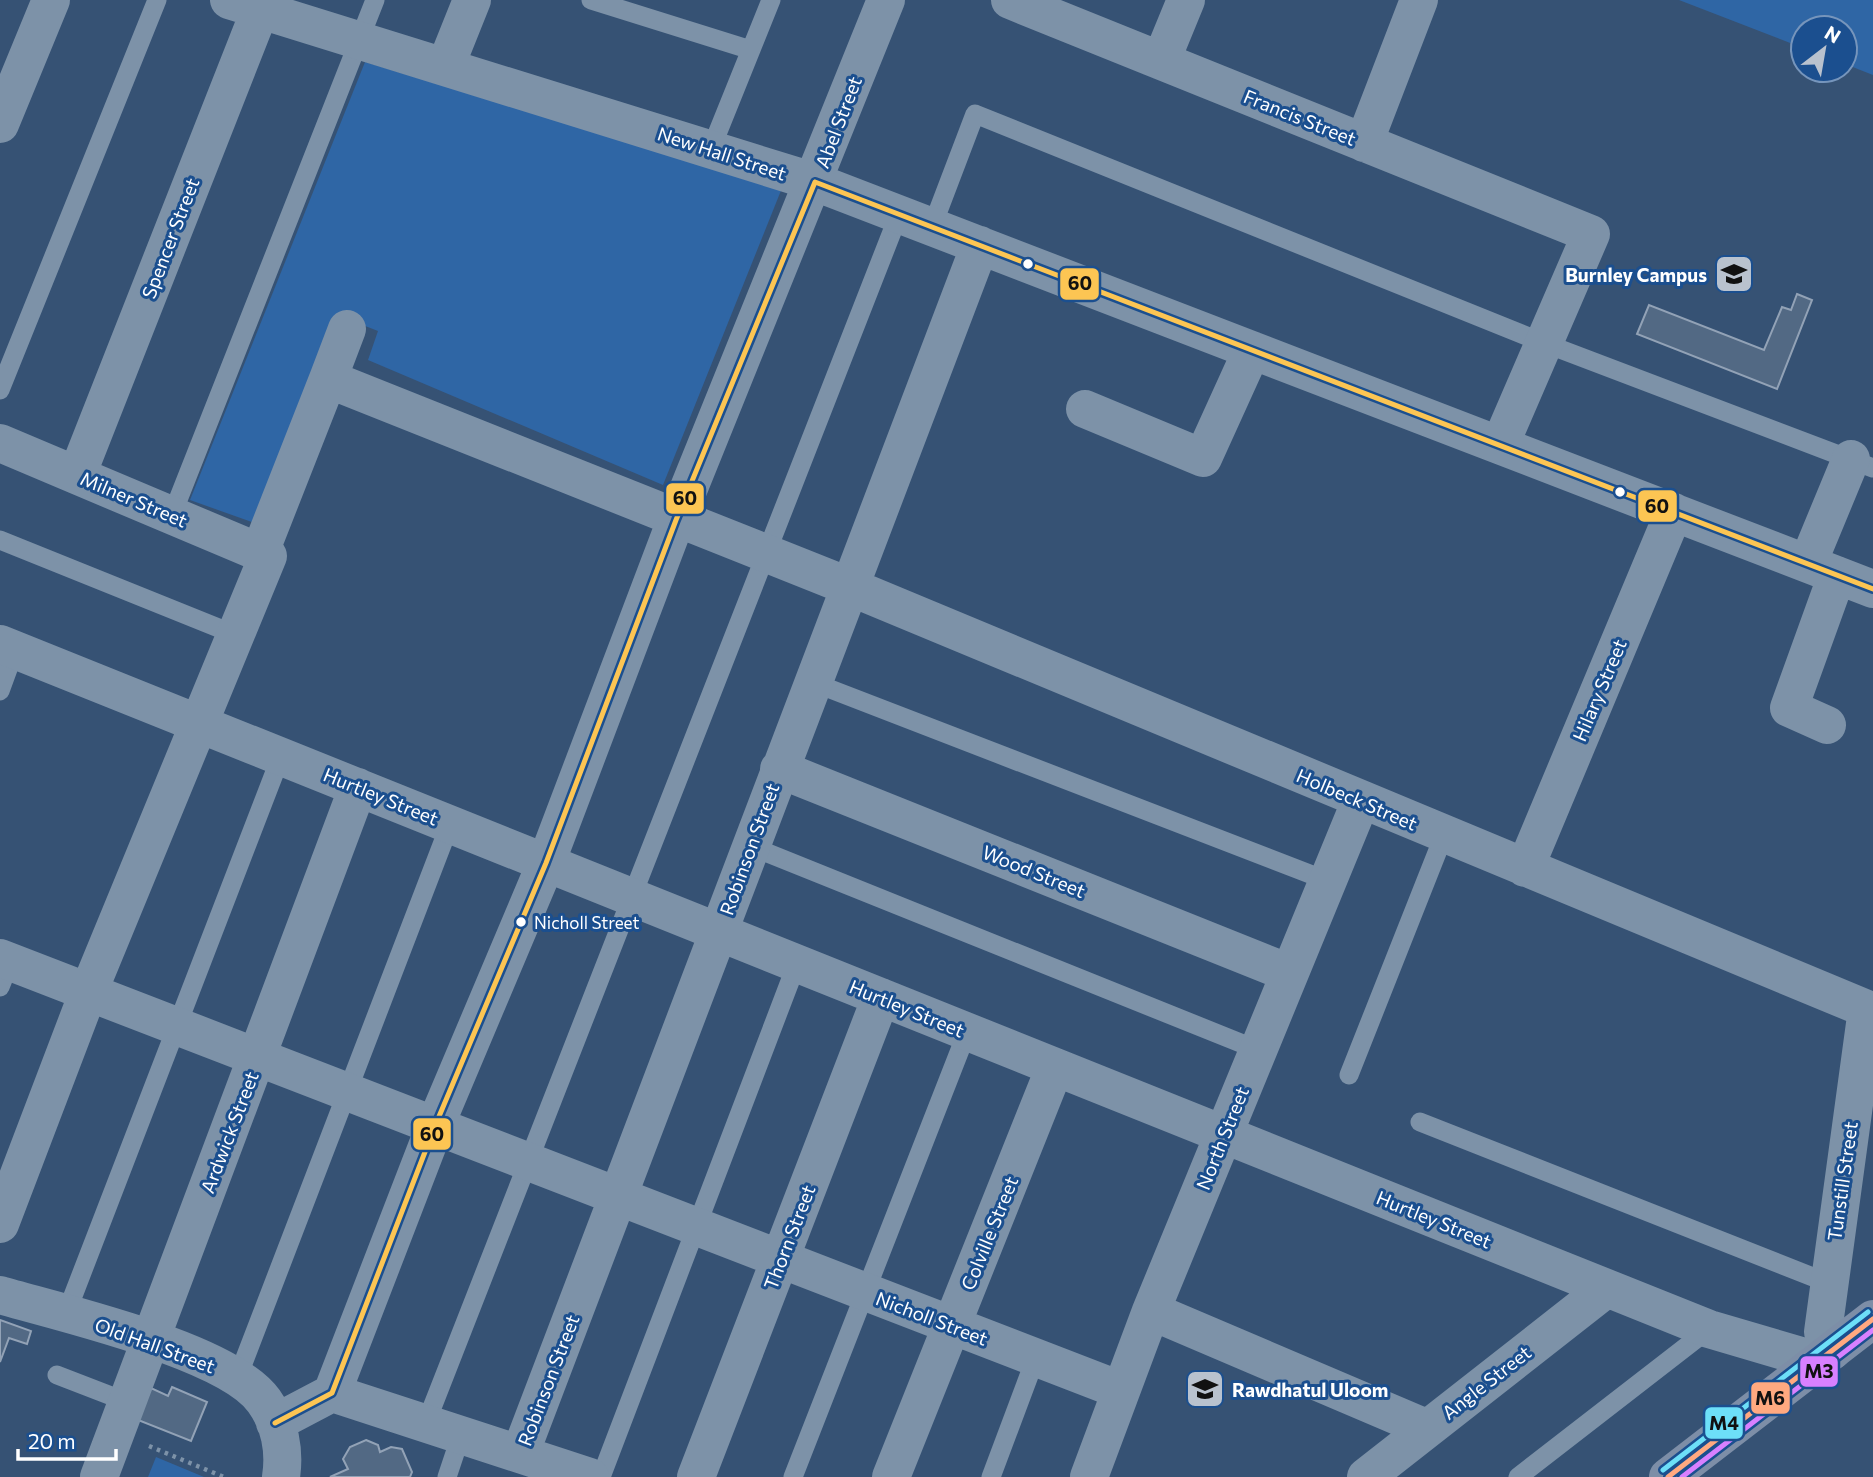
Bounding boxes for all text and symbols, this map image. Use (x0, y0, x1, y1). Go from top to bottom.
north arrow (1789, 14, 1859, 84)
text: N (1821, 20, 1845, 48)
street label: Abel Street (810, 73, 866, 171)
street label: Francis Street (1240, 84, 1360, 150)
street label: New Hall Street (655, 121, 790, 185)
street label: Spencer Street (136, 174, 204, 302)
school or university icon: Burnley Campus (1713, 253, 1755, 295)
unlabelled marker (1021, 257, 1035, 271)
place label: Burnley Campus (1565, 263, 1707, 286)
line badge: 60 (1059, 267, 1100, 301)
text: 60 (1068, 271, 1092, 294)
street label: Milner Street (77, 466, 191, 532)
line badge: 60 (665, 482, 705, 515)
unlabelled marker (1613, 485, 1627, 499)
text: 60 (673, 486, 697, 509)
line badge: 60 (1637, 489, 1678, 523)
text: 60 (1645, 494, 1669, 517)
street label: Hilary Street (1567, 635, 1631, 745)
street label: Hurtley Street (320, 762, 442, 830)
street label: Holbeck Street (1293, 763, 1421, 835)
street label: Robinson Street (714, 780, 784, 918)
street label: Wood Street (979, 840, 1089, 902)
place label: Nicholl Street (534, 912, 639, 933)
marker: Nicholl Street (514, 915, 528, 929)
street label: Hurtley Street (846, 974, 968, 1042)
street label: Ardwick Street (195, 1068, 263, 1196)
street label: North Street (1191, 1083, 1253, 1193)
line badge: 60 (412, 1117, 452, 1151)
street label: Tunstill Street (1822, 1120, 1862, 1242)
text: 60 (420, 1122, 444, 1145)
street label: Colville Street (956, 1172, 1022, 1293)
street label: Thorn Street (759, 1181, 820, 1293)
street label: Hurtley Street (1373, 1185, 1495, 1253)
street label: Nicholl Street (873, 1286, 991, 1350)
street label: Robinson Street (512, 1311, 584, 1449)
street label: Old Hall Street (92, 1313, 218, 1377)
street label: Angle Street (1437, 1340, 1535, 1424)
line badge: M3 (1799, 1355, 1839, 1388)
text: M3 (1804, 1359, 1834, 1382)
school or university icon: Rawdhatul Uloom (1184, 1368, 1226, 1410)
place label: Rawdhatul Uloom (1232, 1378, 1388, 1401)
line badge: M6 (1750, 1381, 1791, 1415)
text: M6 (1755, 1386, 1785, 1409)
line badge: M4 (1704, 1406, 1744, 1440)
text: M4 (1709, 1411, 1739, 1434)
scale bar (18, 1418, 116, 1462)
text: 20 m (28, 1428, 76, 1453)

